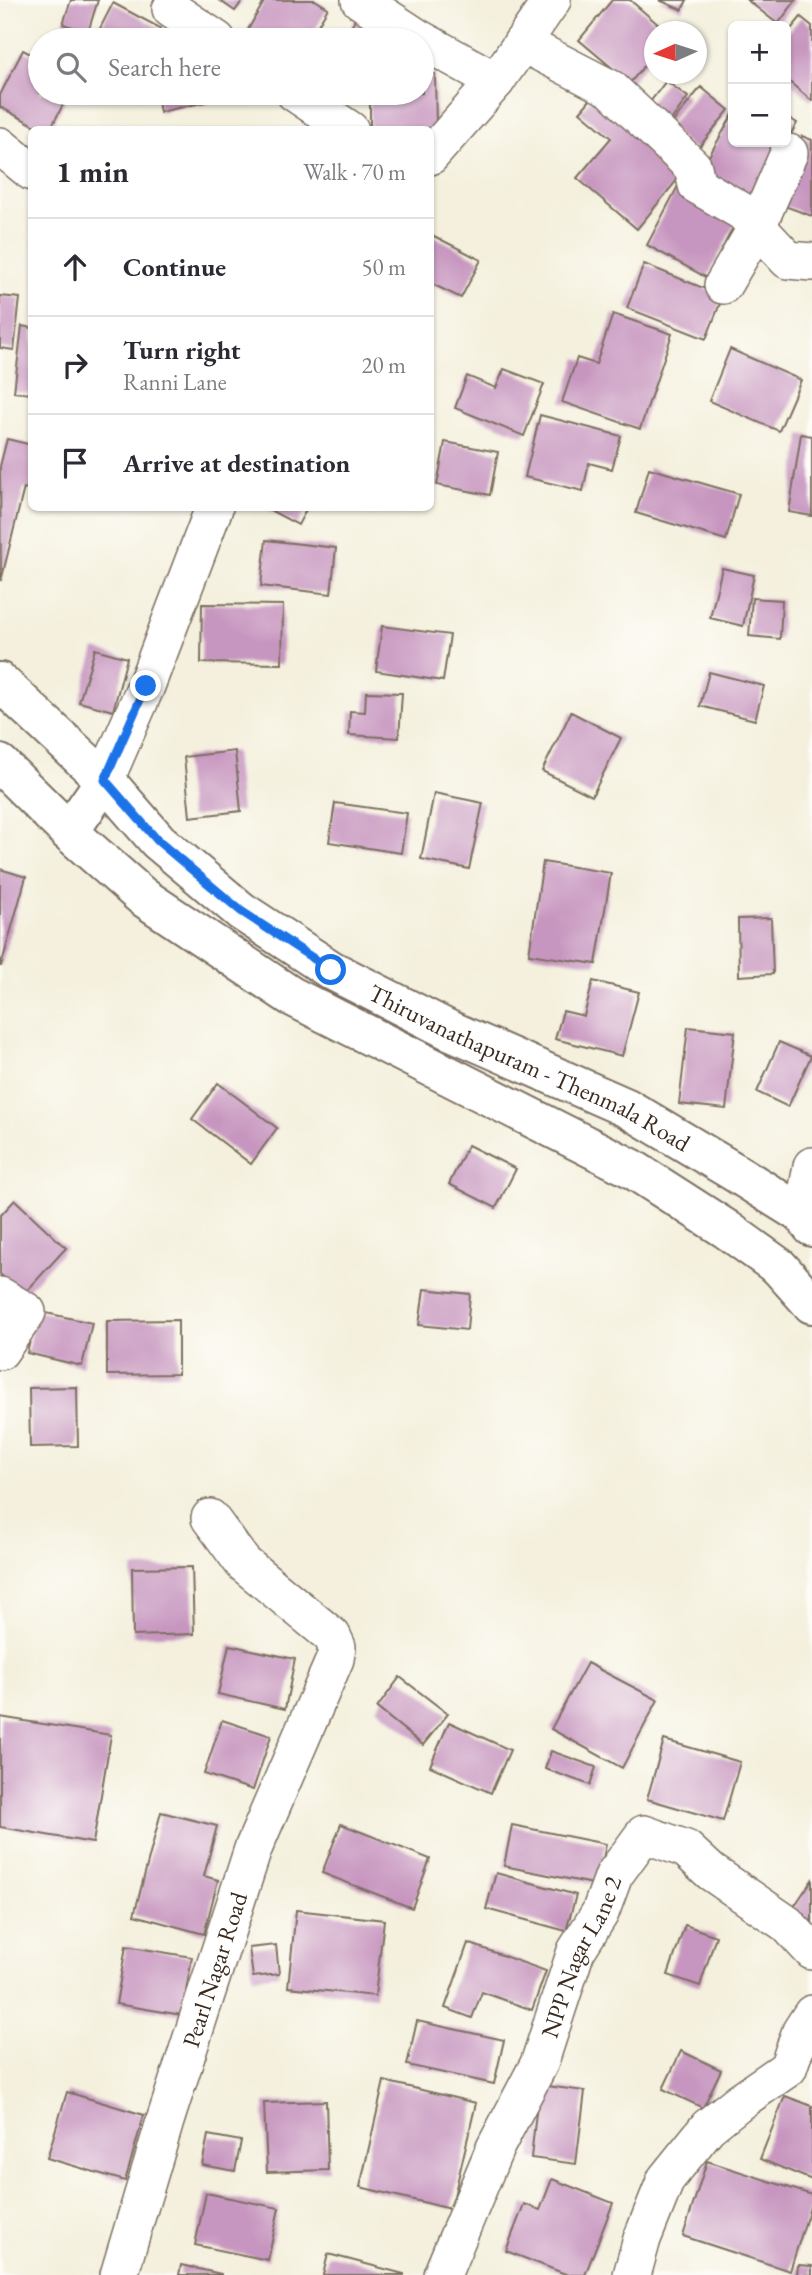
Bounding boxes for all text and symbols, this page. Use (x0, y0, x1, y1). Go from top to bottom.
north arrow (644, 21, 707, 84)
map controls (728, 21, 791, 147)
button: + (728, 21, 791, 84)
search box (28, 28, 434, 105)
icon: search (52, 48, 90, 86)
text: Search here (108, 50, 221, 84)
button: − (728, 84, 791, 147)
text: 1 min (56, 152, 129, 191)
text: Walk · 70 m (303, 157, 406, 187)
icon: ahead (56, 248, 94, 286)
text: Continue (123, 250, 226, 284)
text: 50 m (361, 252, 406, 282)
text: Turn right (123, 333, 241, 367)
icon: right (56, 346, 94, 384)
text: 20 m (361, 350, 406, 380)
text: Ranni Lane (123, 367, 227, 397)
icon: arrive (56, 444, 94, 482)
text: Arrive at destination (123, 446, 350, 480)
route end (130, 670, 161, 701)
route start (315, 954, 346, 985)
street label: Thiruvanathapuram - Thenmala Road (364, 976, 697, 1158)
street label: NPP Nagar Lane 2 (533, 1871, 628, 2042)
street label: Pearl Nagar Road (174, 1887, 254, 2051)

